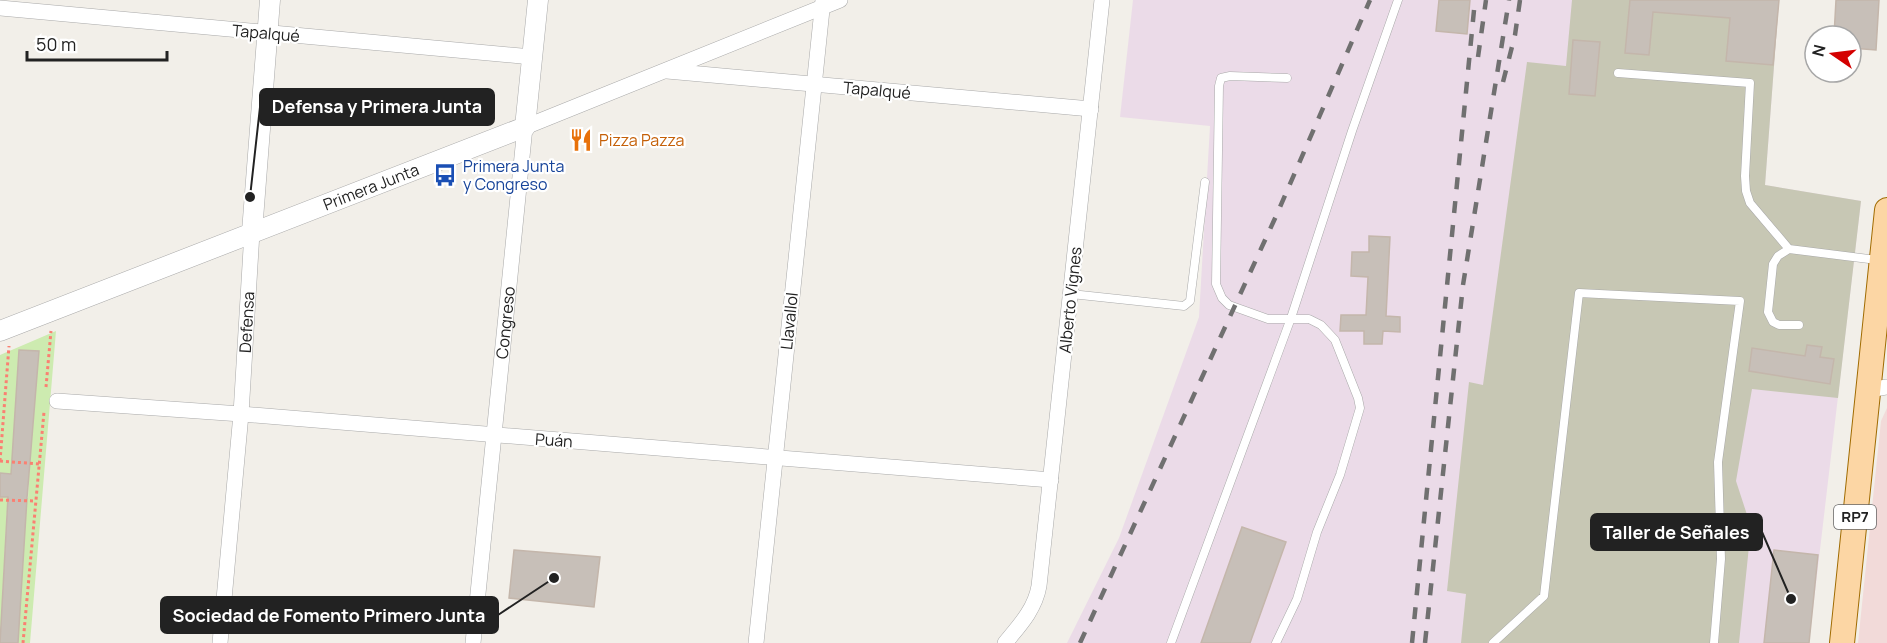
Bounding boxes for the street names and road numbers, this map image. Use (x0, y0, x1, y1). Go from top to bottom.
street label: Tapalqué (231, 19, 301, 47)
street label: Tapalqué (842, 76, 912, 104)
street label: Primera Junta (320, 158, 422, 215)
street label: Alberto Vignes (1053, 246, 1087, 354)
street label: Congreso (491, 285, 520, 360)
street label: Defensa (234, 291, 259, 353)
street label: Llavallol (775, 291, 803, 351)
street label: Puán (534, 428, 574, 452)
road number: RP7 (1834, 505, 1876, 529)

